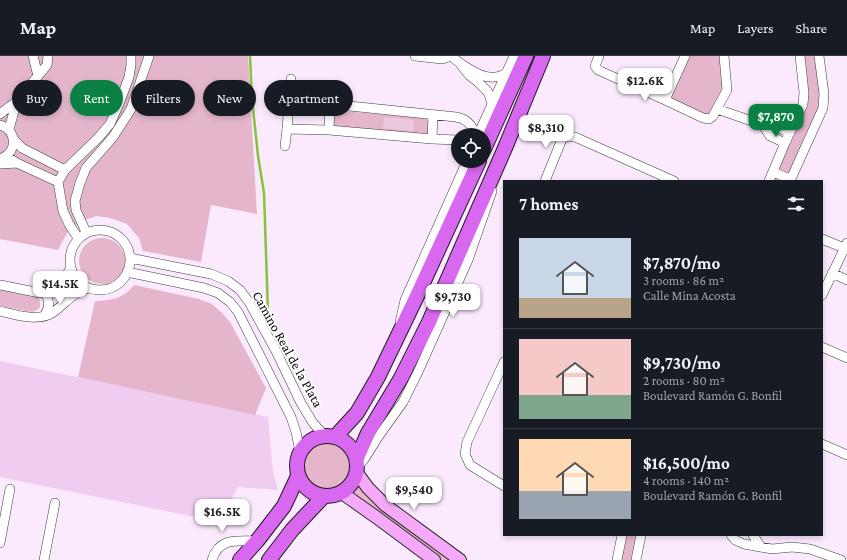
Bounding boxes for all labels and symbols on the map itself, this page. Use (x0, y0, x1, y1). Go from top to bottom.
pin: $12.6K (612, 68, 678, 102)
pin: $7,870 (743, 104, 809, 138)
pin: $8,310 (513, 115, 579, 149)
pin: $14.5K (27, 271, 93, 305)
pin: $9,730 (420, 284, 486, 318)
street label: Camino Real de la Plata (249, 288, 327, 410)
pin: $9,540 (381, 477, 447, 511)
pin: $16.5K (189, 499, 255, 533)

